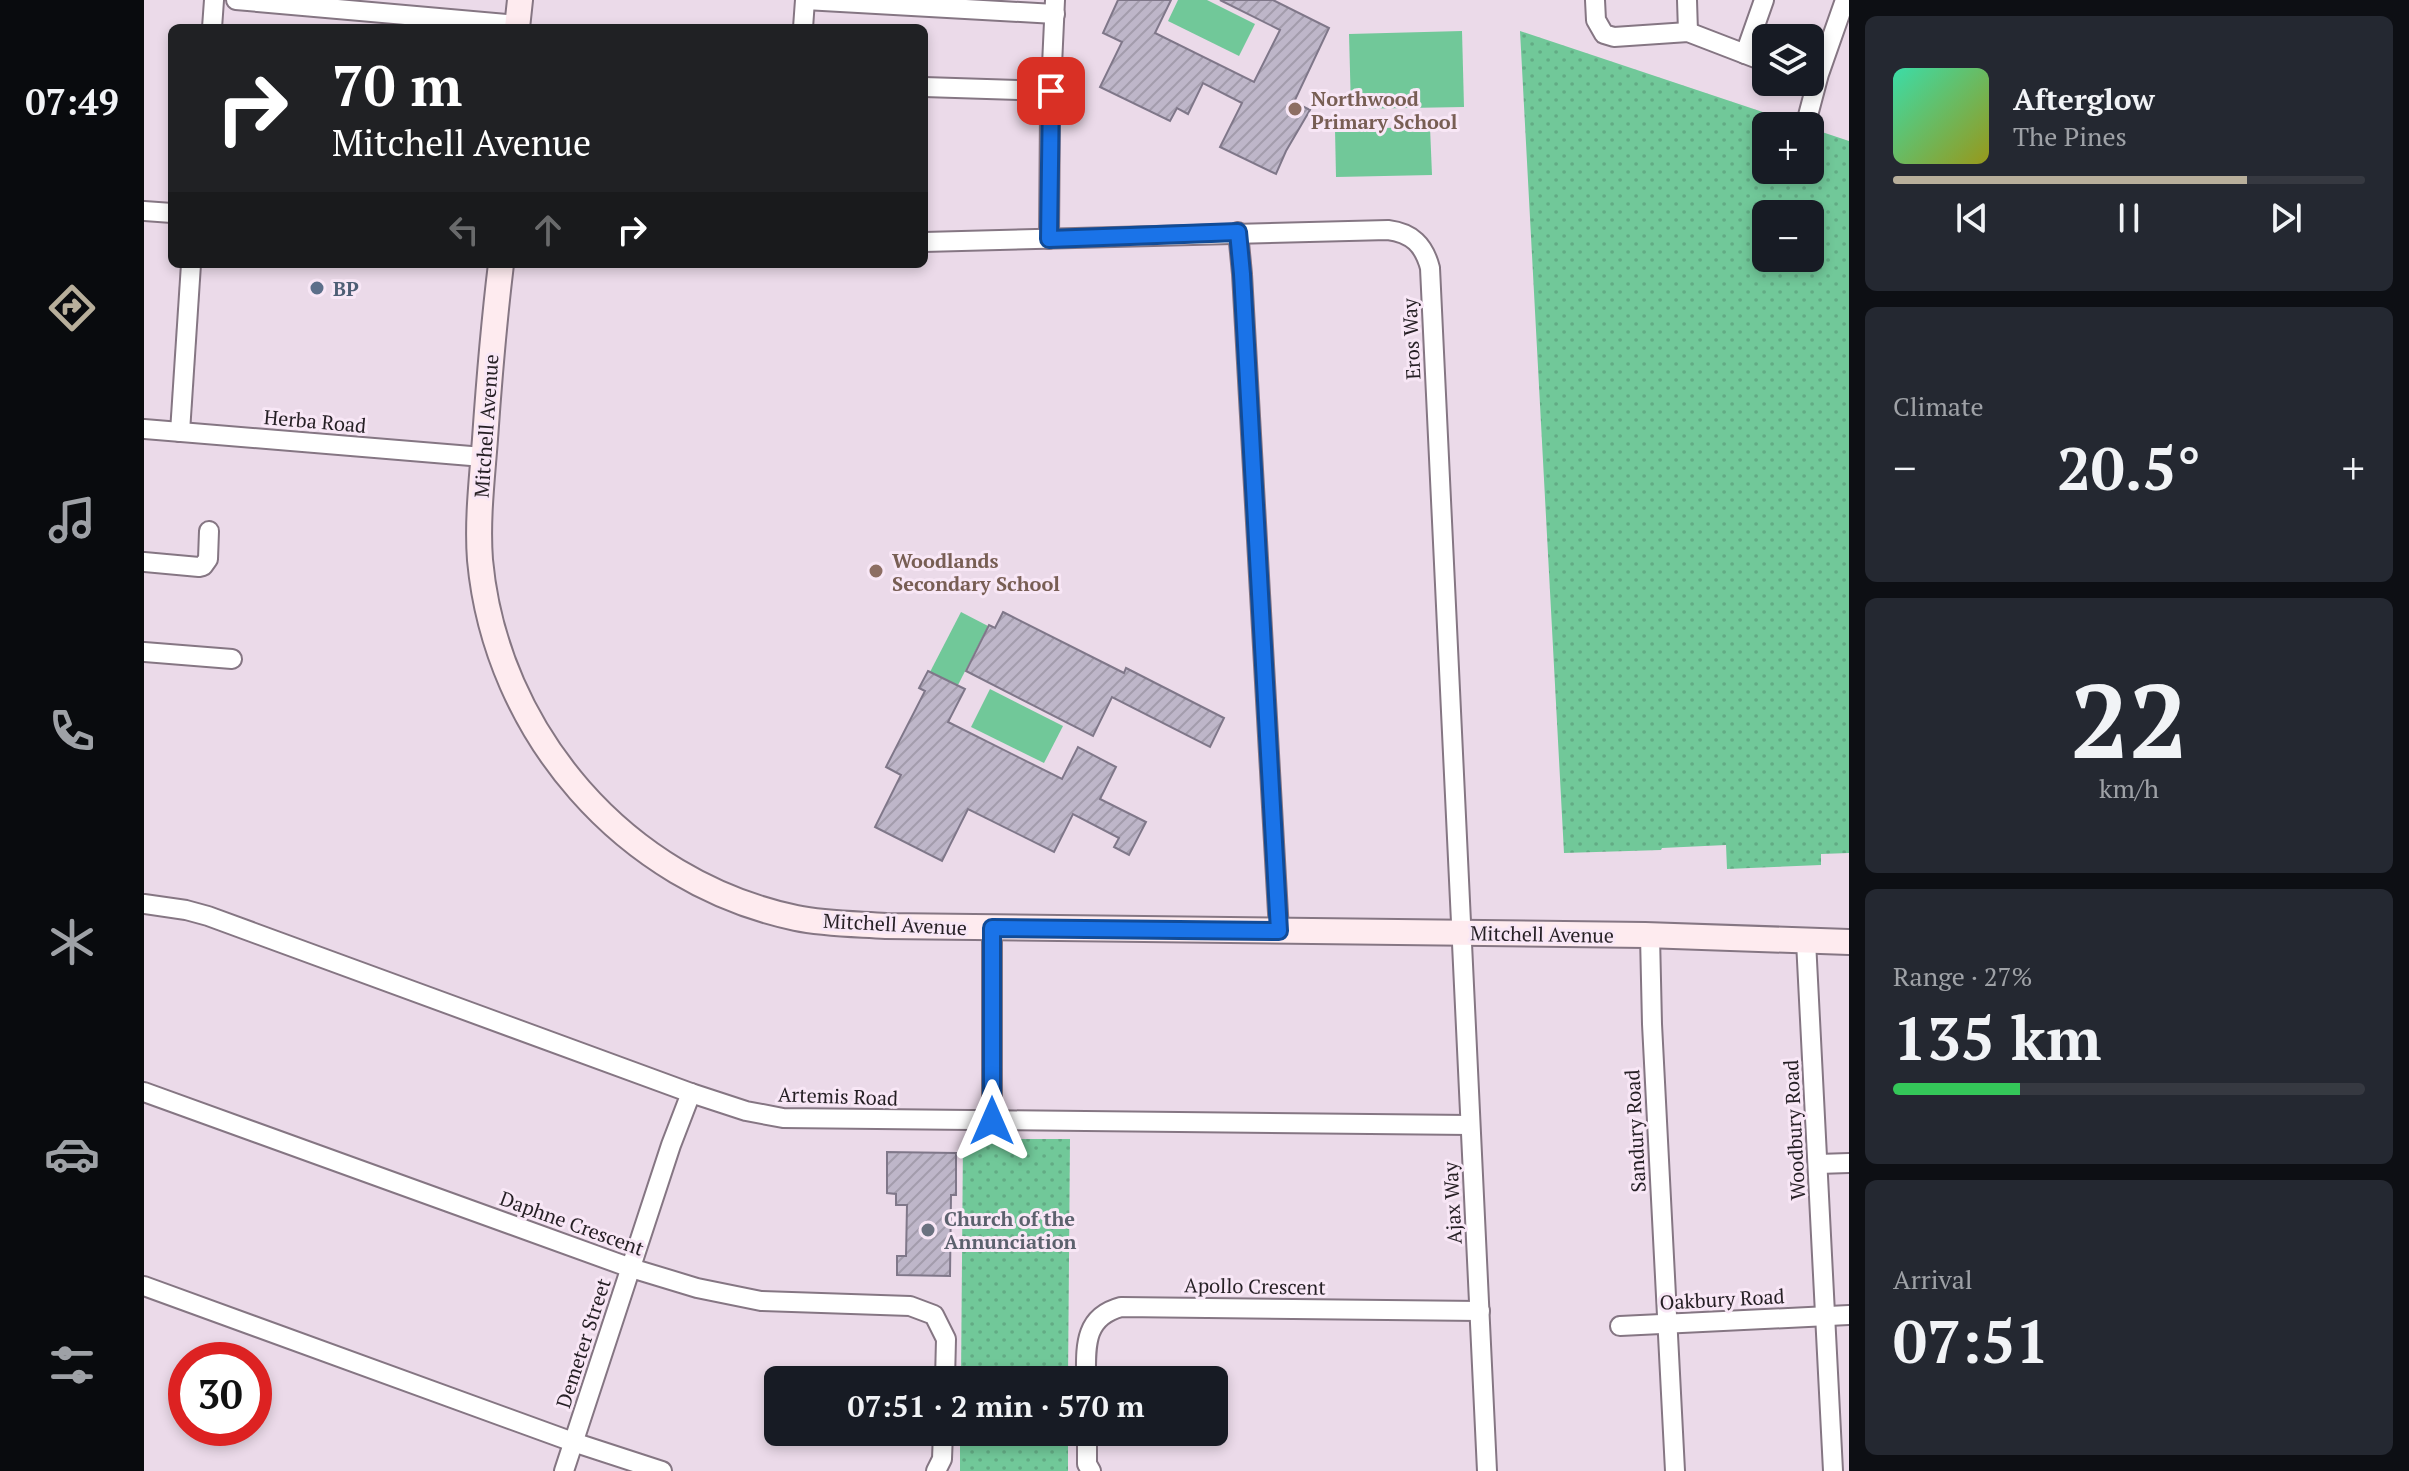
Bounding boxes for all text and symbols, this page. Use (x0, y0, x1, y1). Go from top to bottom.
map controls (1752, 24, 1824, 272)
button: layers (1752, 24, 1824, 96)
text: 70 m (332, 48, 462, 122)
icon: right (200, 56, 304, 160)
pin (1017, 57, 1085, 125)
icon: arrive (1029, 69, 1073, 113)
text: 07:49 (25, 78, 119, 125)
text: Afterglow (2013, 79, 2155, 119)
place label: Northwood Primary School (1311, 85, 1458, 135)
marker: Northwood Primary School (1286, 100, 1304, 118)
button: + (1752, 112, 1824, 184)
text: Mitchell Avenue (332, 119, 591, 166)
text: The Pines (2013, 119, 2127, 153)
icon: previous (1950, 196, 1994, 240)
icon: pause (2107, 196, 2151, 240)
icon: next (2264, 196, 2308, 240)
button: − (1752, 200, 1824, 272)
icon: left (442, 208, 486, 252)
icon: ahead (526, 208, 570, 252)
icon: right (610, 208, 654, 252)
place label: BP (333, 275, 359, 302)
marker: BP (308, 279, 326, 297)
icon: directions (44, 280, 100, 336)
street label: Eros Way (1395, 297, 1427, 380)
street label: Mitchell Avenue (468, 353, 504, 499)
text: Climate (1893, 389, 1984, 423)
street label: Herba Road (263, 403, 367, 439)
text: 20.5° (2057, 428, 2201, 507)
text: − (1893, 438, 1916, 497)
text: + (2342, 438, 2365, 497)
icon: music (44, 492, 100, 548)
place label: Woodlands Secondary School (892, 547, 1060, 597)
marker: Woodlands Secondary School (867, 562, 885, 580)
text: 22 (2070, 650, 2188, 788)
icon: phone (44, 703, 100, 759)
text: km/h (2099, 771, 2159, 805)
street label: Mitchell Avenue (822, 907, 968, 941)
icon: climate (44, 914, 100, 970)
street label: Mitchell Avenue (1470, 919, 1614, 949)
text: Range · 27% (1893, 959, 2032, 993)
text: 135 km (1893, 998, 2101, 1077)
street label: Woodbury Road (1777, 1059, 1811, 1201)
street label: Sandury Road (1618, 1069, 1652, 1193)
position arrow (950, 1079, 1034, 1163)
street label: Artemis Road (777, 1080, 899, 1112)
icon: car (44, 1126, 100, 1182)
street label: Ajax Way (1436, 1160, 1468, 1245)
street label: Daphne Crescent (496, 1184, 648, 1262)
place label: Church of the Annunciation (944, 1205, 1077, 1255)
marker: Church of the Annunciation (919, 1221, 937, 1239)
text: Arrival (1893, 1262, 1973, 1296)
street label: Apollo Crescent (1184, 1271, 1327, 1301)
street label: Demeter Street (549, 1274, 617, 1411)
street label: Oakbury Road (1659, 1282, 1785, 1316)
text: 07:51 (1893, 1301, 2049, 1380)
icon: filters (44, 1337, 100, 1393)
speed limit sign: 30 (168, 1342, 272, 1446)
text: 07:51 · 2 min · 570 m (848, 1386, 1144, 1426)

